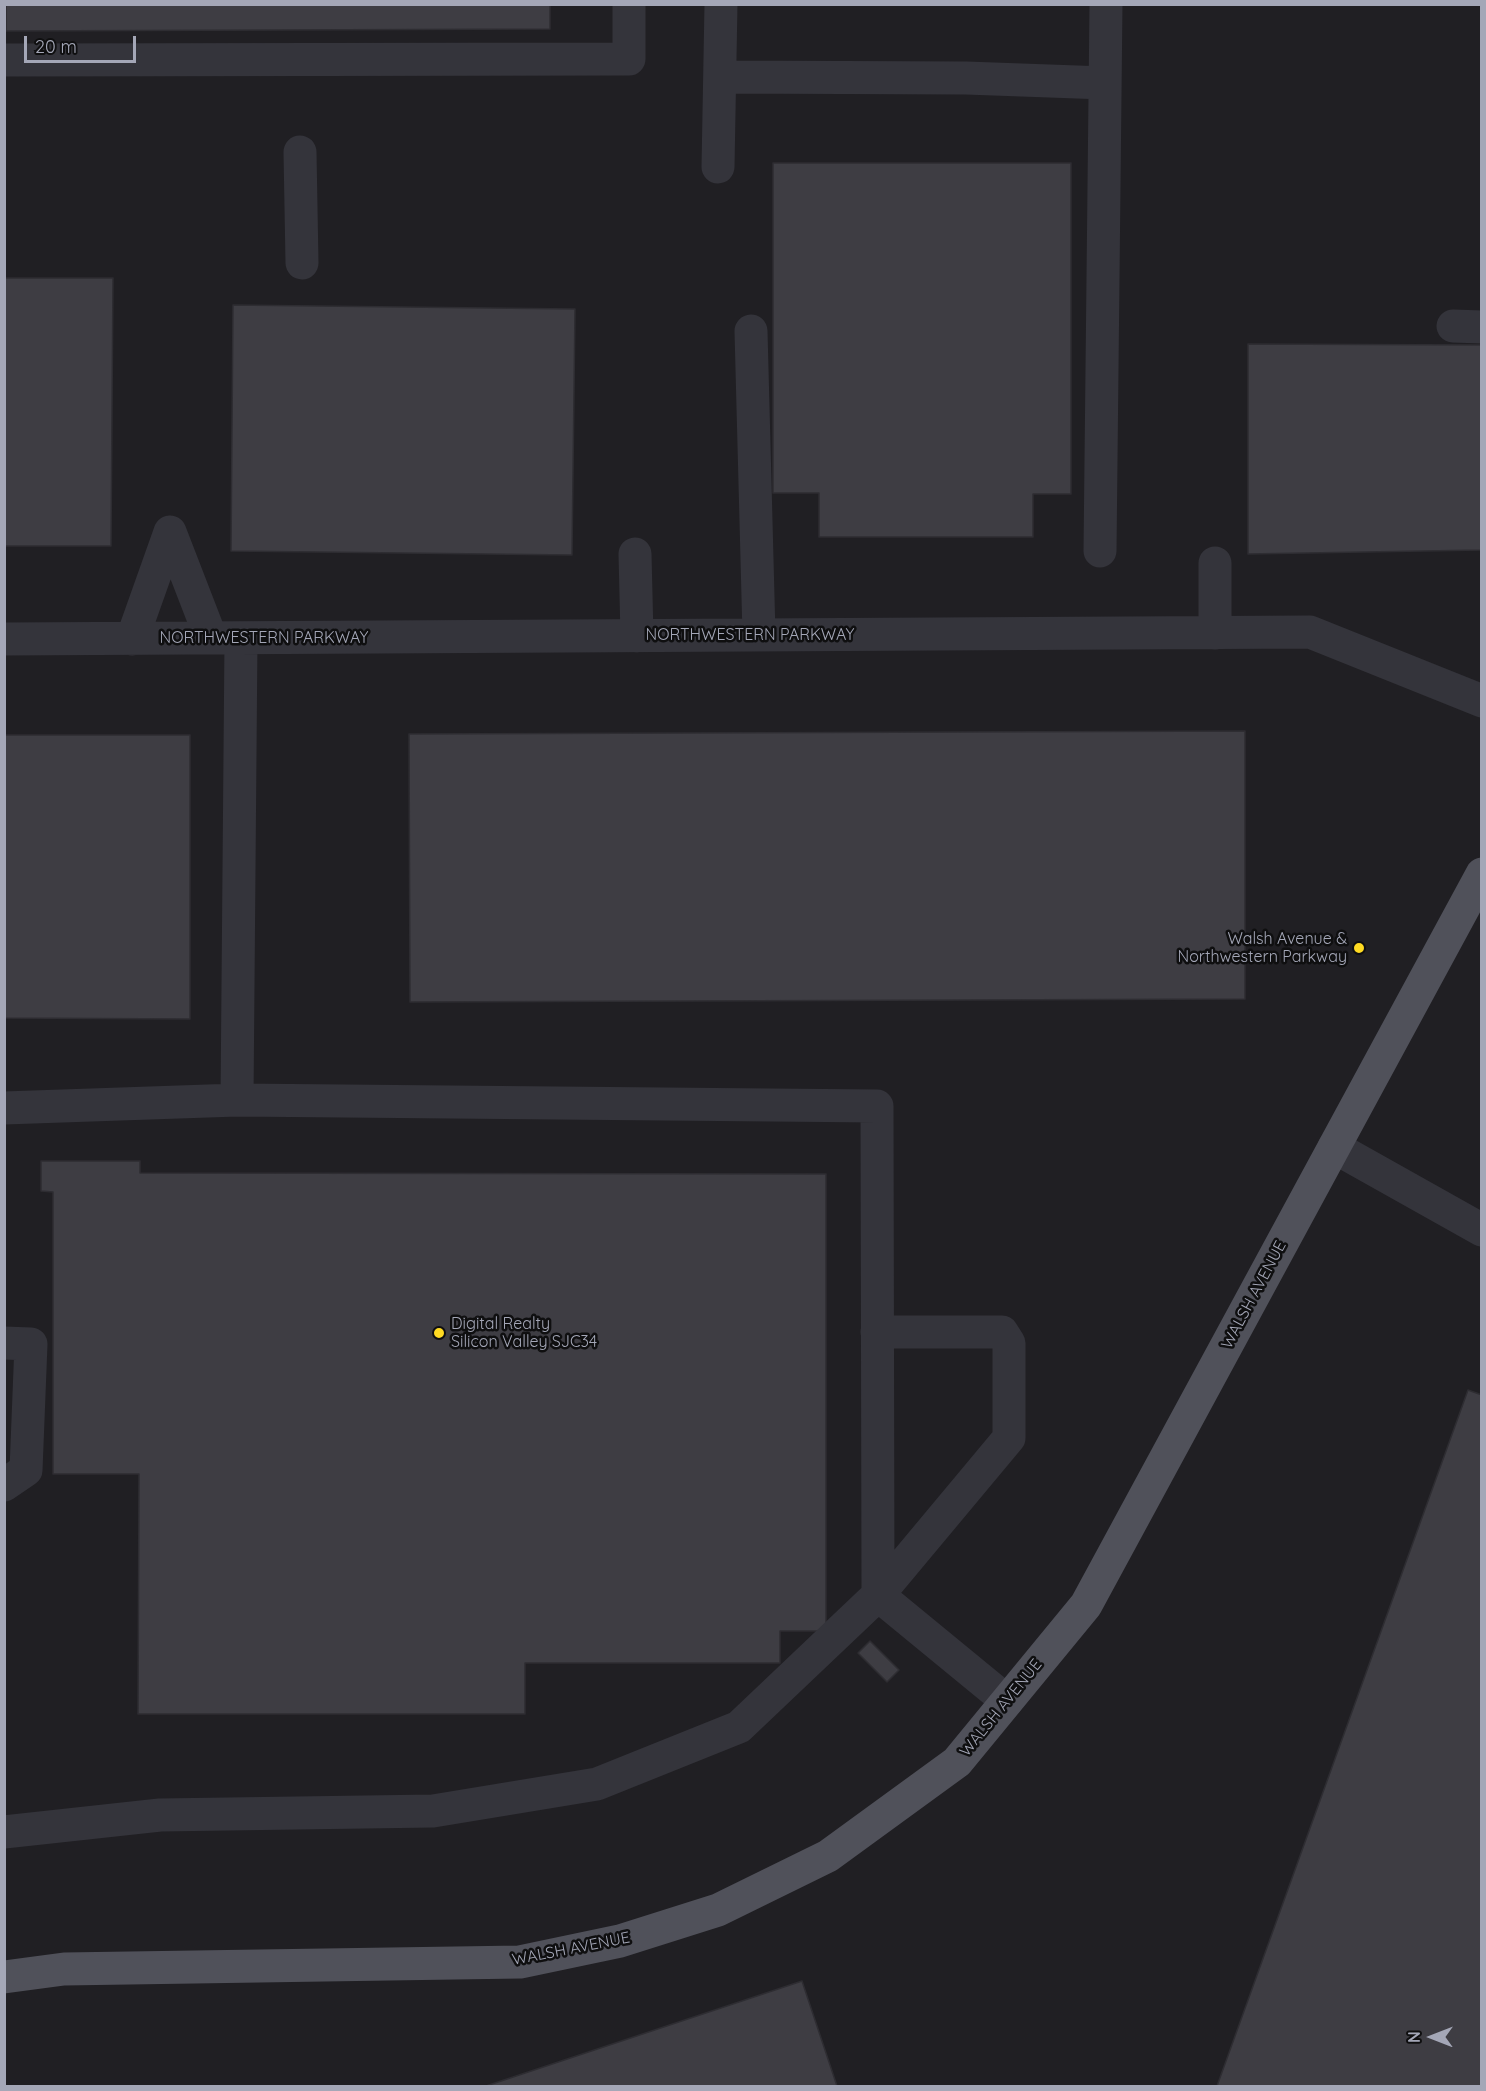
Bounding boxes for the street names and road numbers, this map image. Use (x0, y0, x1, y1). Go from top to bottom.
street label: NORTHWESTERN PARKWAY (646, 625, 854, 645)
street label: NORTHWESTERN PARKWAY (160, 628, 368, 648)
street label: WALSH AVENUE (1217, 1238, 1291, 1352)
street label: WALSH AVENUE (956, 1655, 1046, 1761)
street label: WALSH AVENUE (510, 1928, 632, 1970)

